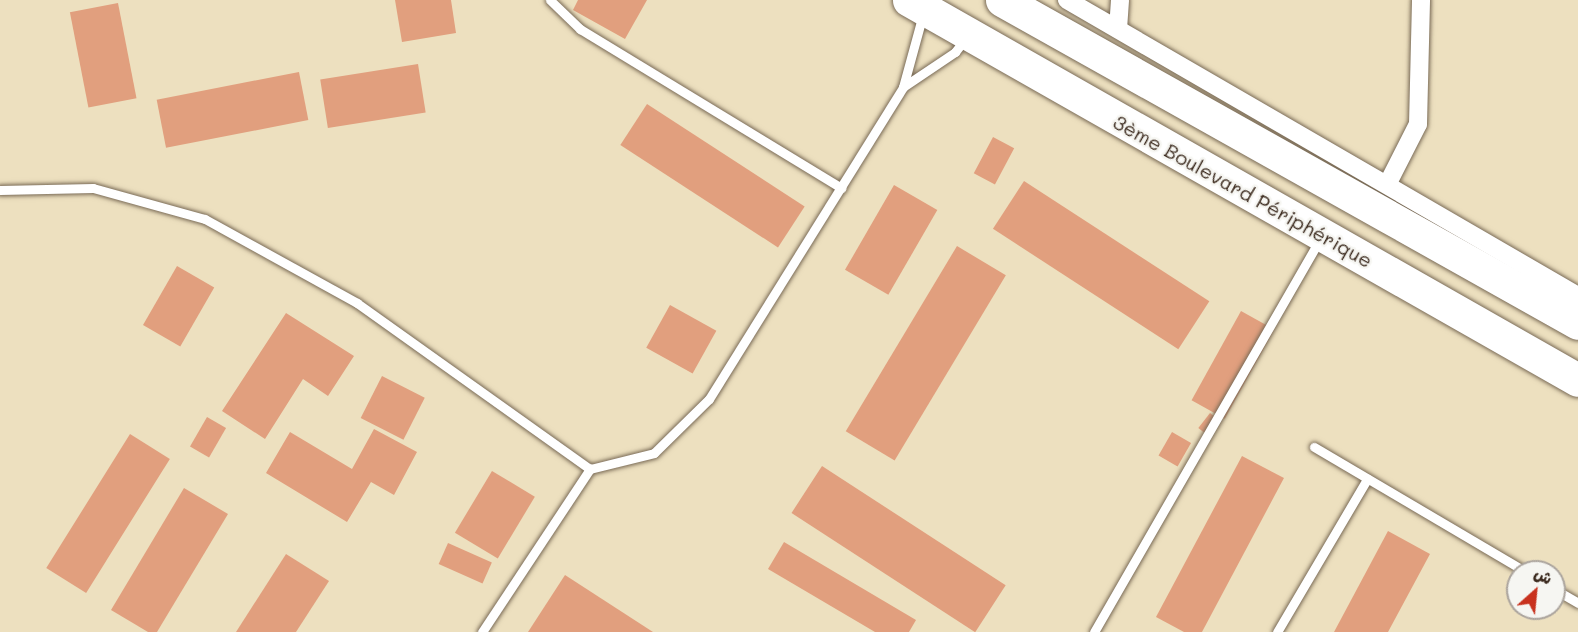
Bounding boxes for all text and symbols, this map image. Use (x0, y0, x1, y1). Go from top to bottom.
street label: 3ème Boulevard Périphérique (1109, 110, 1377, 272)
north arrow (1506, 560, 1566, 620)
text: ش (1531, 562, 1556, 589)

